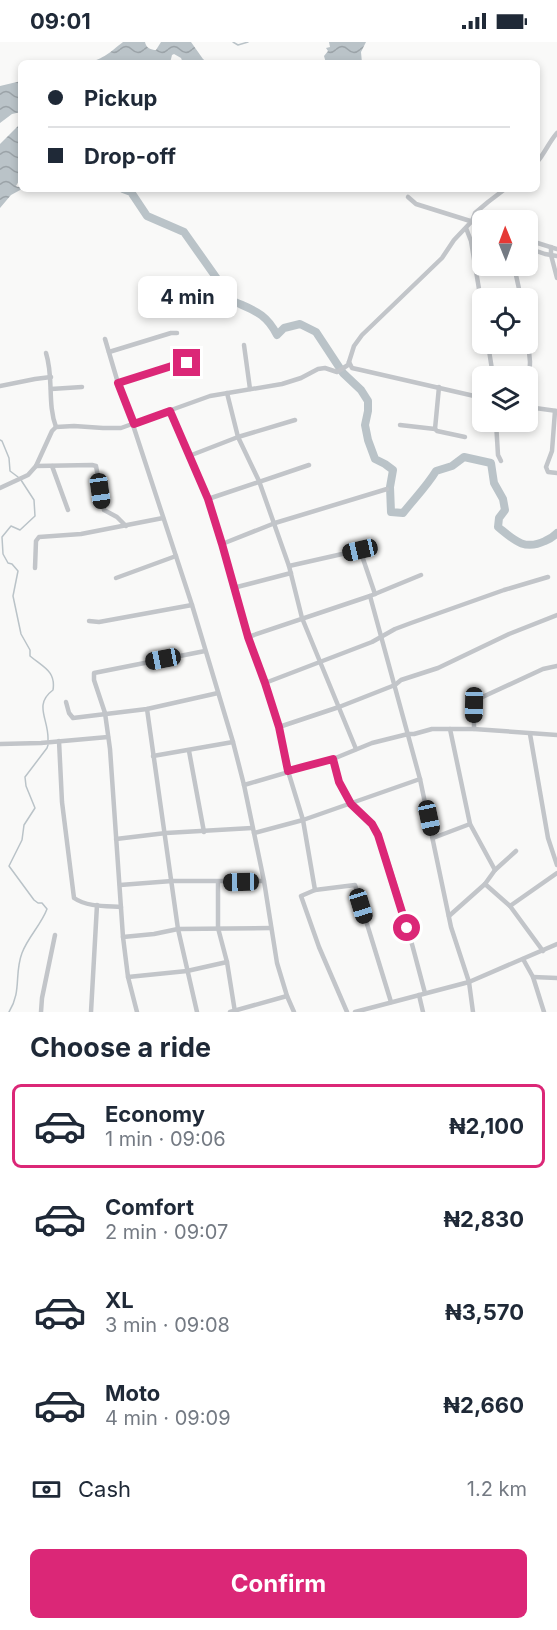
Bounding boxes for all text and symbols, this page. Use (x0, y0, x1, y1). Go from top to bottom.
text: 09:01 (30, 8, 91, 34)
text: Pickup (84, 85, 158, 111)
text: Drop-off (84, 143, 176, 169)
north arrow (472, 210, 538, 276)
map controls (472, 210, 538, 432)
callout: 4 min (138, 276, 237, 318)
text: 4 min (160, 285, 215, 309)
button: locate (472, 288, 538, 354)
route end (173, 349, 200, 376)
button: layers (472, 366, 538, 432)
car (89, 472, 111, 510)
car (340, 537, 380, 563)
car (144, 647, 182, 671)
car (465, 687, 483, 723)
car (416, 799, 442, 837)
car (223, 873, 259, 891)
car (347, 886, 375, 926)
route start (393, 914, 420, 941)
text: Choose a ride (30, 1031, 211, 1064)
icon: car (33, 1099, 87, 1153)
text: Economy (105, 1101, 205, 1127)
text: ₦2,100 (449, 1113, 524, 1139)
text: 1 min · 09:06 (105, 1127, 226, 1151)
icon: car (33, 1192, 87, 1246)
text: Comfort (105, 1194, 194, 1220)
text: ₦2,830 (443, 1206, 524, 1232)
text: 2 min · 09:07 (105, 1220, 228, 1244)
icon: car (33, 1285, 87, 1339)
text: XL (105, 1287, 134, 1313)
text: ₦3,570 (445, 1299, 524, 1325)
text: 3 min · 09:08 (105, 1313, 230, 1337)
icon: car (33, 1378, 87, 1432)
text: Moto (105, 1380, 160, 1406)
text: ₦2,660 (443, 1392, 524, 1418)
text: 4 min · 09:09 (105, 1406, 231, 1430)
icon: cash (30, 1473, 63, 1506)
text: Cash (78, 1476, 131, 1502)
text: 1.2 km (467, 1477, 527, 1501)
button: Confirm (30, 1549, 527, 1618)

